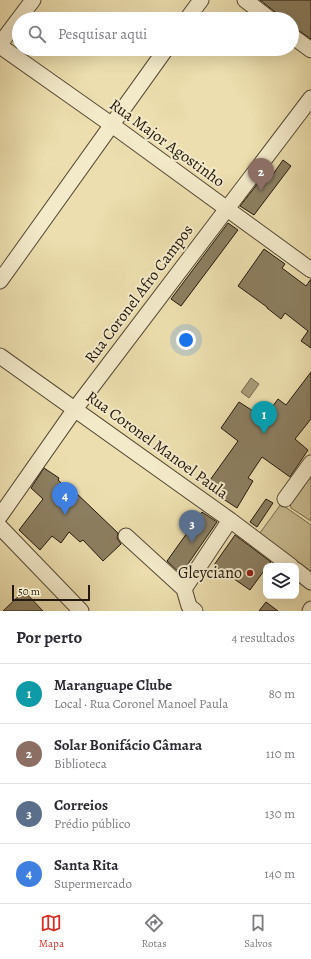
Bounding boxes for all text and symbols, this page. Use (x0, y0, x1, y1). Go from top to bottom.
search box (12, 12, 299, 56)
icon: search (26, 23, 48, 45)
text: Pesquisar aqui (58, 24, 147, 44)
street label: Rua Major Agostinho (105, 94, 229, 192)
pin: 2 (248, 158, 274, 191)
street label: Rua Coronel Afro Campos (79, 220, 199, 368)
your location (176, 330, 196, 350)
street label: Rua Coronel Manoel Paula (81, 386, 233, 504)
pin: 1 (251, 401, 277, 434)
pin: 4 (52, 482, 78, 515)
pin: 3 (179, 510, 205, 543)
place label: Gleyciano (178, 562, 242, 584)
map controls (263, 563, 299, 599)
button: layers (263, 563, 299, 599)
marker: Gleyciano (245, 568, 255, 578)
scale bar (12, 583, 90, 602)
text: 50 m (18, 584, 40, 599)
text: Por perto (16, 626, 82, 649)
text: 4 resultados (231, 629, 295, 646)
text: Maranguape Clube (54, 675, 172, 695)
text: 1 (27, 685, 31, 702)
text: 80 m (268, 685, 295, 702)
text: Local · Rua Coronel Manoel Paula (54, 695, 228, 712)
text: Solar Bonifácio Câmara (54, 735, 202, 755)
text: 2 (26, 745, 32, 762)
text: 110 m (266, 745, 295, 762)
text: Biblioteca (54, 755, 107, 772)
text: Correios (54, 795, 108, 815)
text: 3 (26, 805, 32, 822)
text: 130 m (265, 805, 295, 822)
text: Prédio público (54, 815, 131, 832)
text: Santa Rita (54, 855, 119, 875)
text: 4 (26, 865, 32, 882)
text: 140 m (264, 865, 295, 882)
text: Supermercado (54, 875, 132, 892)
tab: Mapa (39, 912, 64, 951)
tab: Rotas (142, 912, 167, 951)
tab: Salvos (244, 912, 272, 951)

